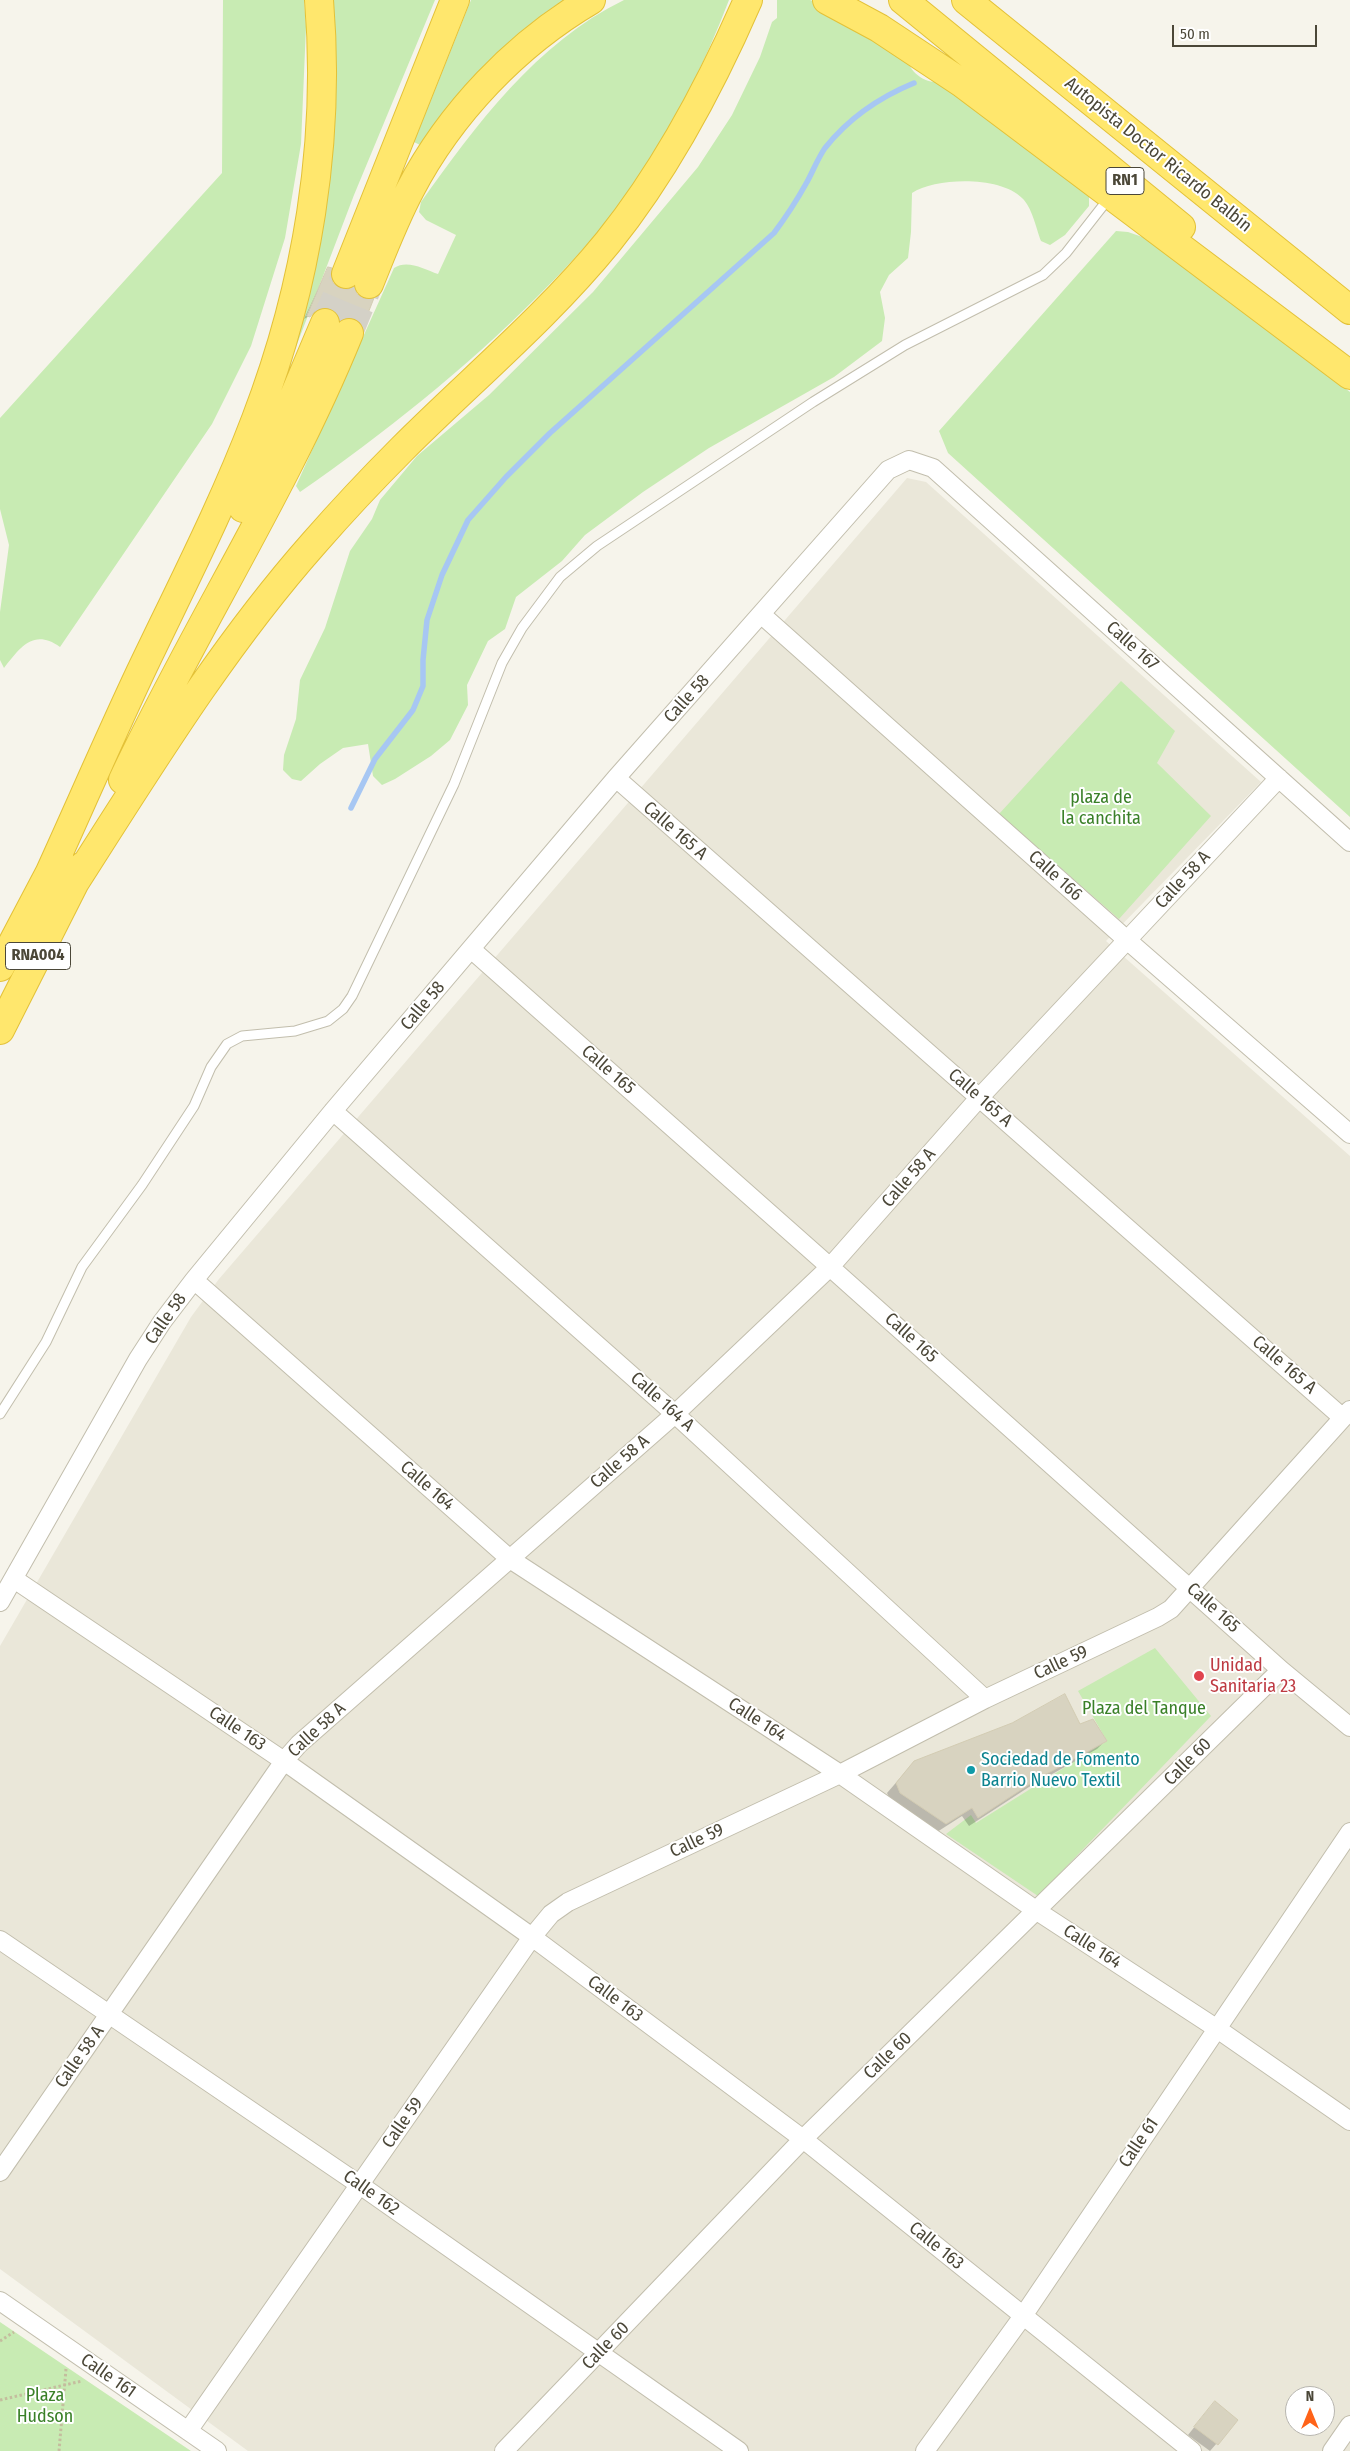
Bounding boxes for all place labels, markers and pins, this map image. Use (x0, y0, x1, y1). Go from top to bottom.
place label: Unidad Sanitaria 23 (1210, 1655, 1296, 1698)
marker: Unidad Sanitaria 23 (1192, 1669, 1206, 1683)
place label: Sociedad de Fomento Barrio Nuevo Textil (981, 1749, 1140, 1792)
marker: Sociedad de Fomento Barrio Nuevo Textil (965, 1764, 977, 1776)

